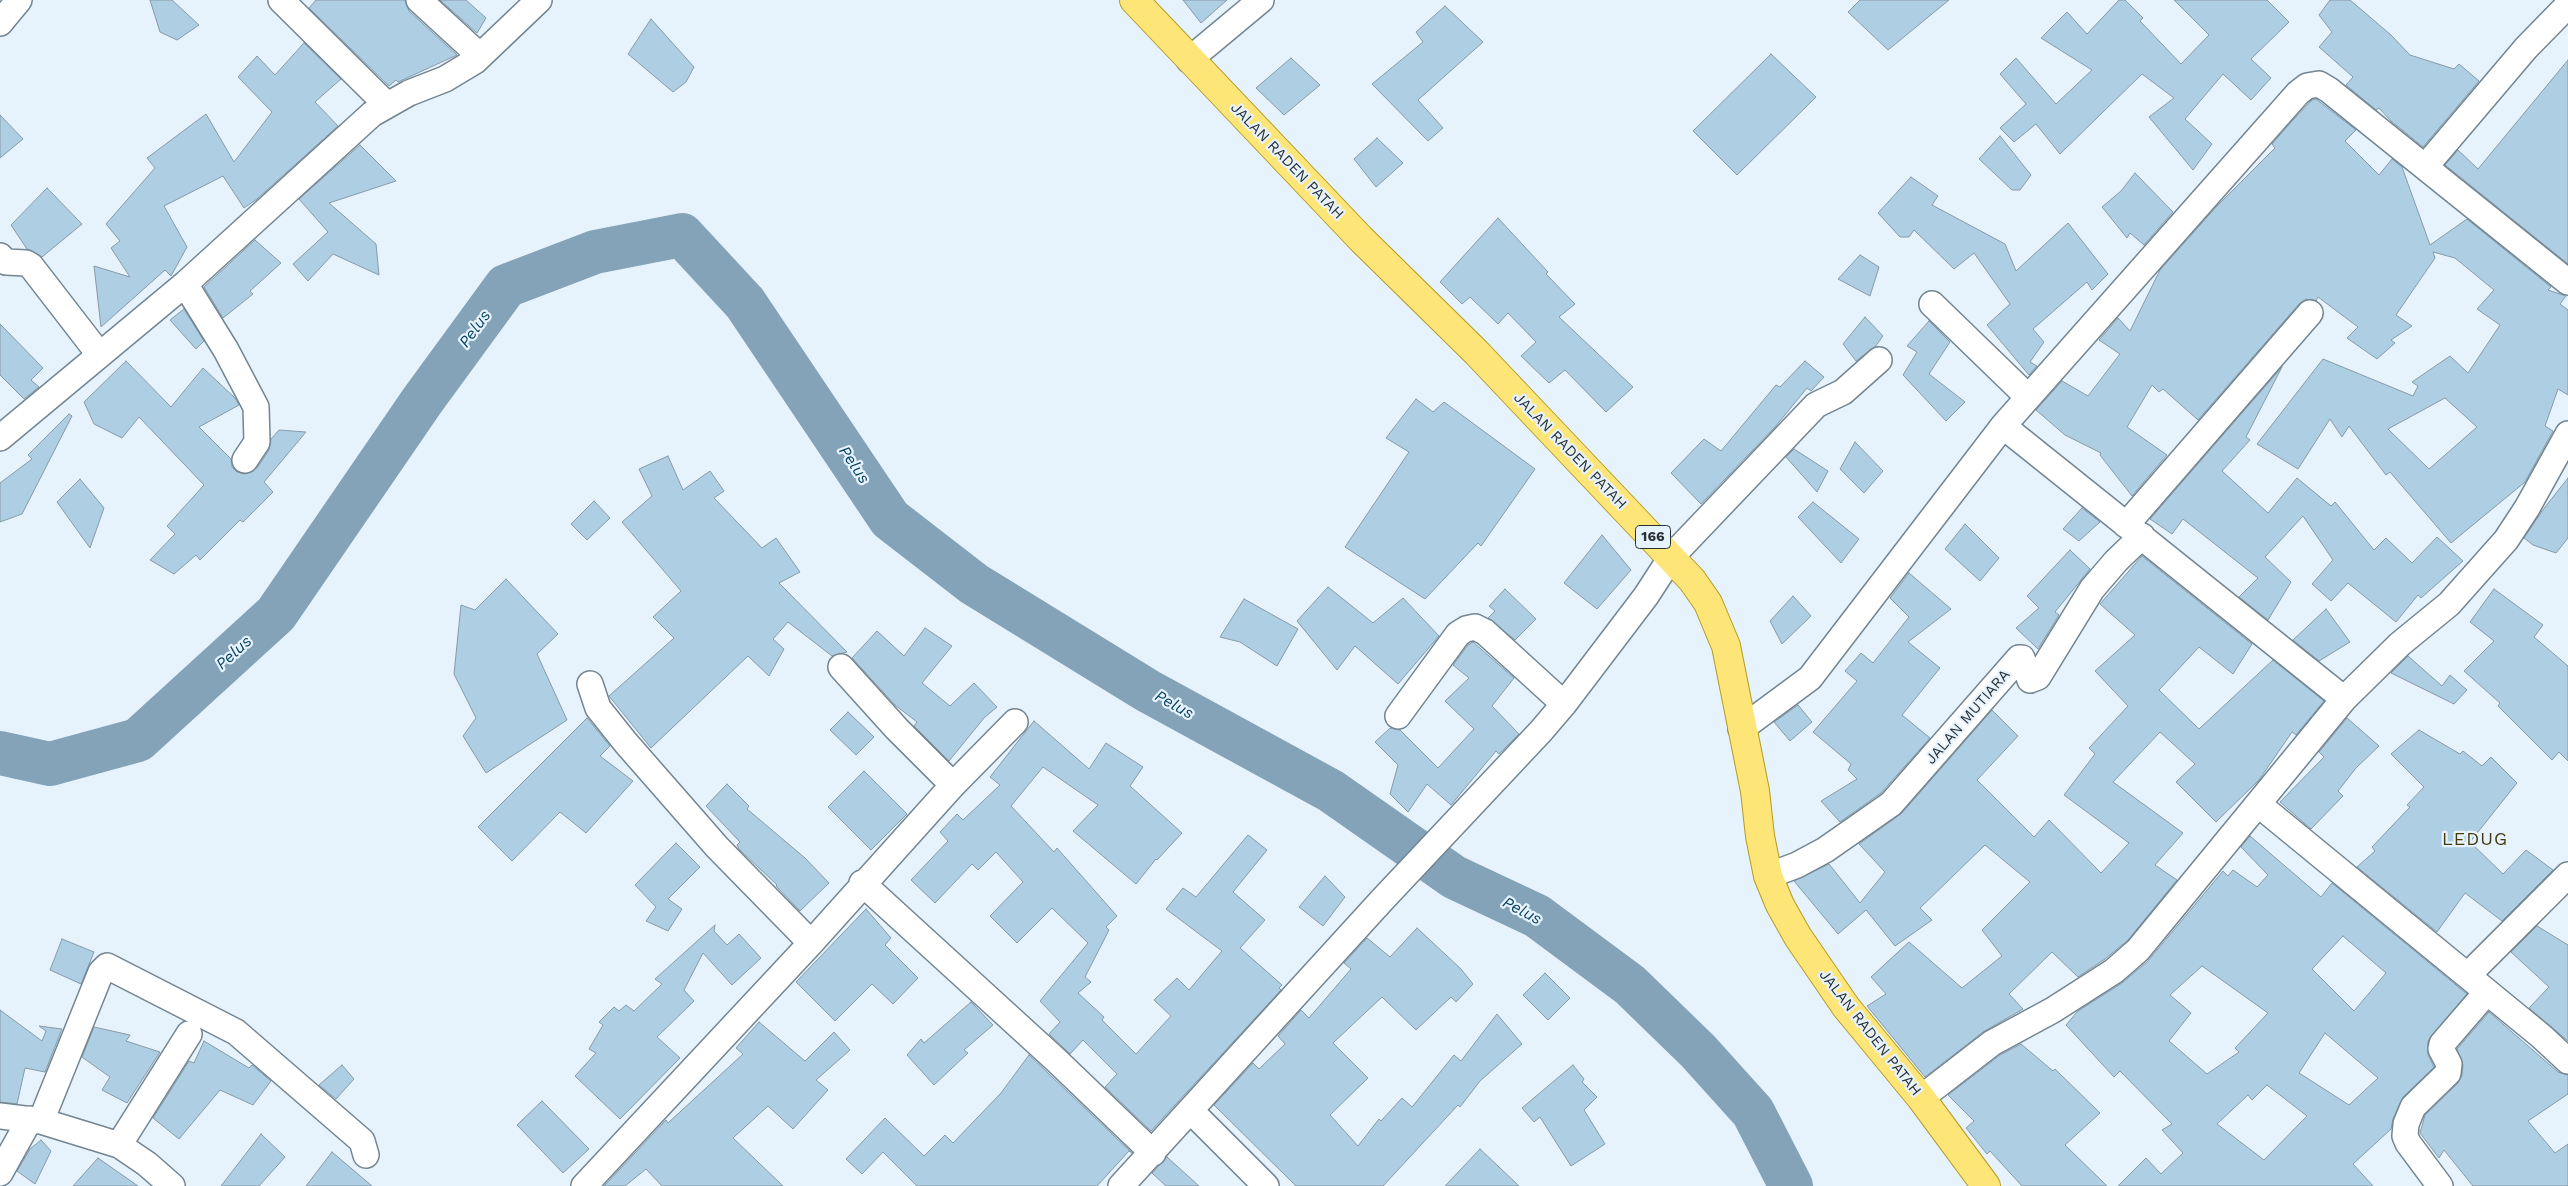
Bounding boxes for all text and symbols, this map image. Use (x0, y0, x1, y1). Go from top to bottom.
street label: JALAN RADEN PATAH (1227, 99, 1347, 223)
water label: Pelus (455, 307, 495, 351)
street label: JALAN RADEN PATAH (1510, 389, 1630, 513)
water label: Pelus (834, 442, 874, 488)
road number: 166 (1636, 526, 1670, 548)
water label: Pelus (212, 632, 256, 674)
street label: JALAN MUTIARA (1922, 666, 2014, 768)
water label: Pelus (1151, 687, 1197, 723)
district label: LEDUG (2441, 829, 2509, 851)
water label: Pelus (1499, 893, 1545, 929)
street label: JALAN RADEN PATAH (1815, 966, 1925, 1100)

